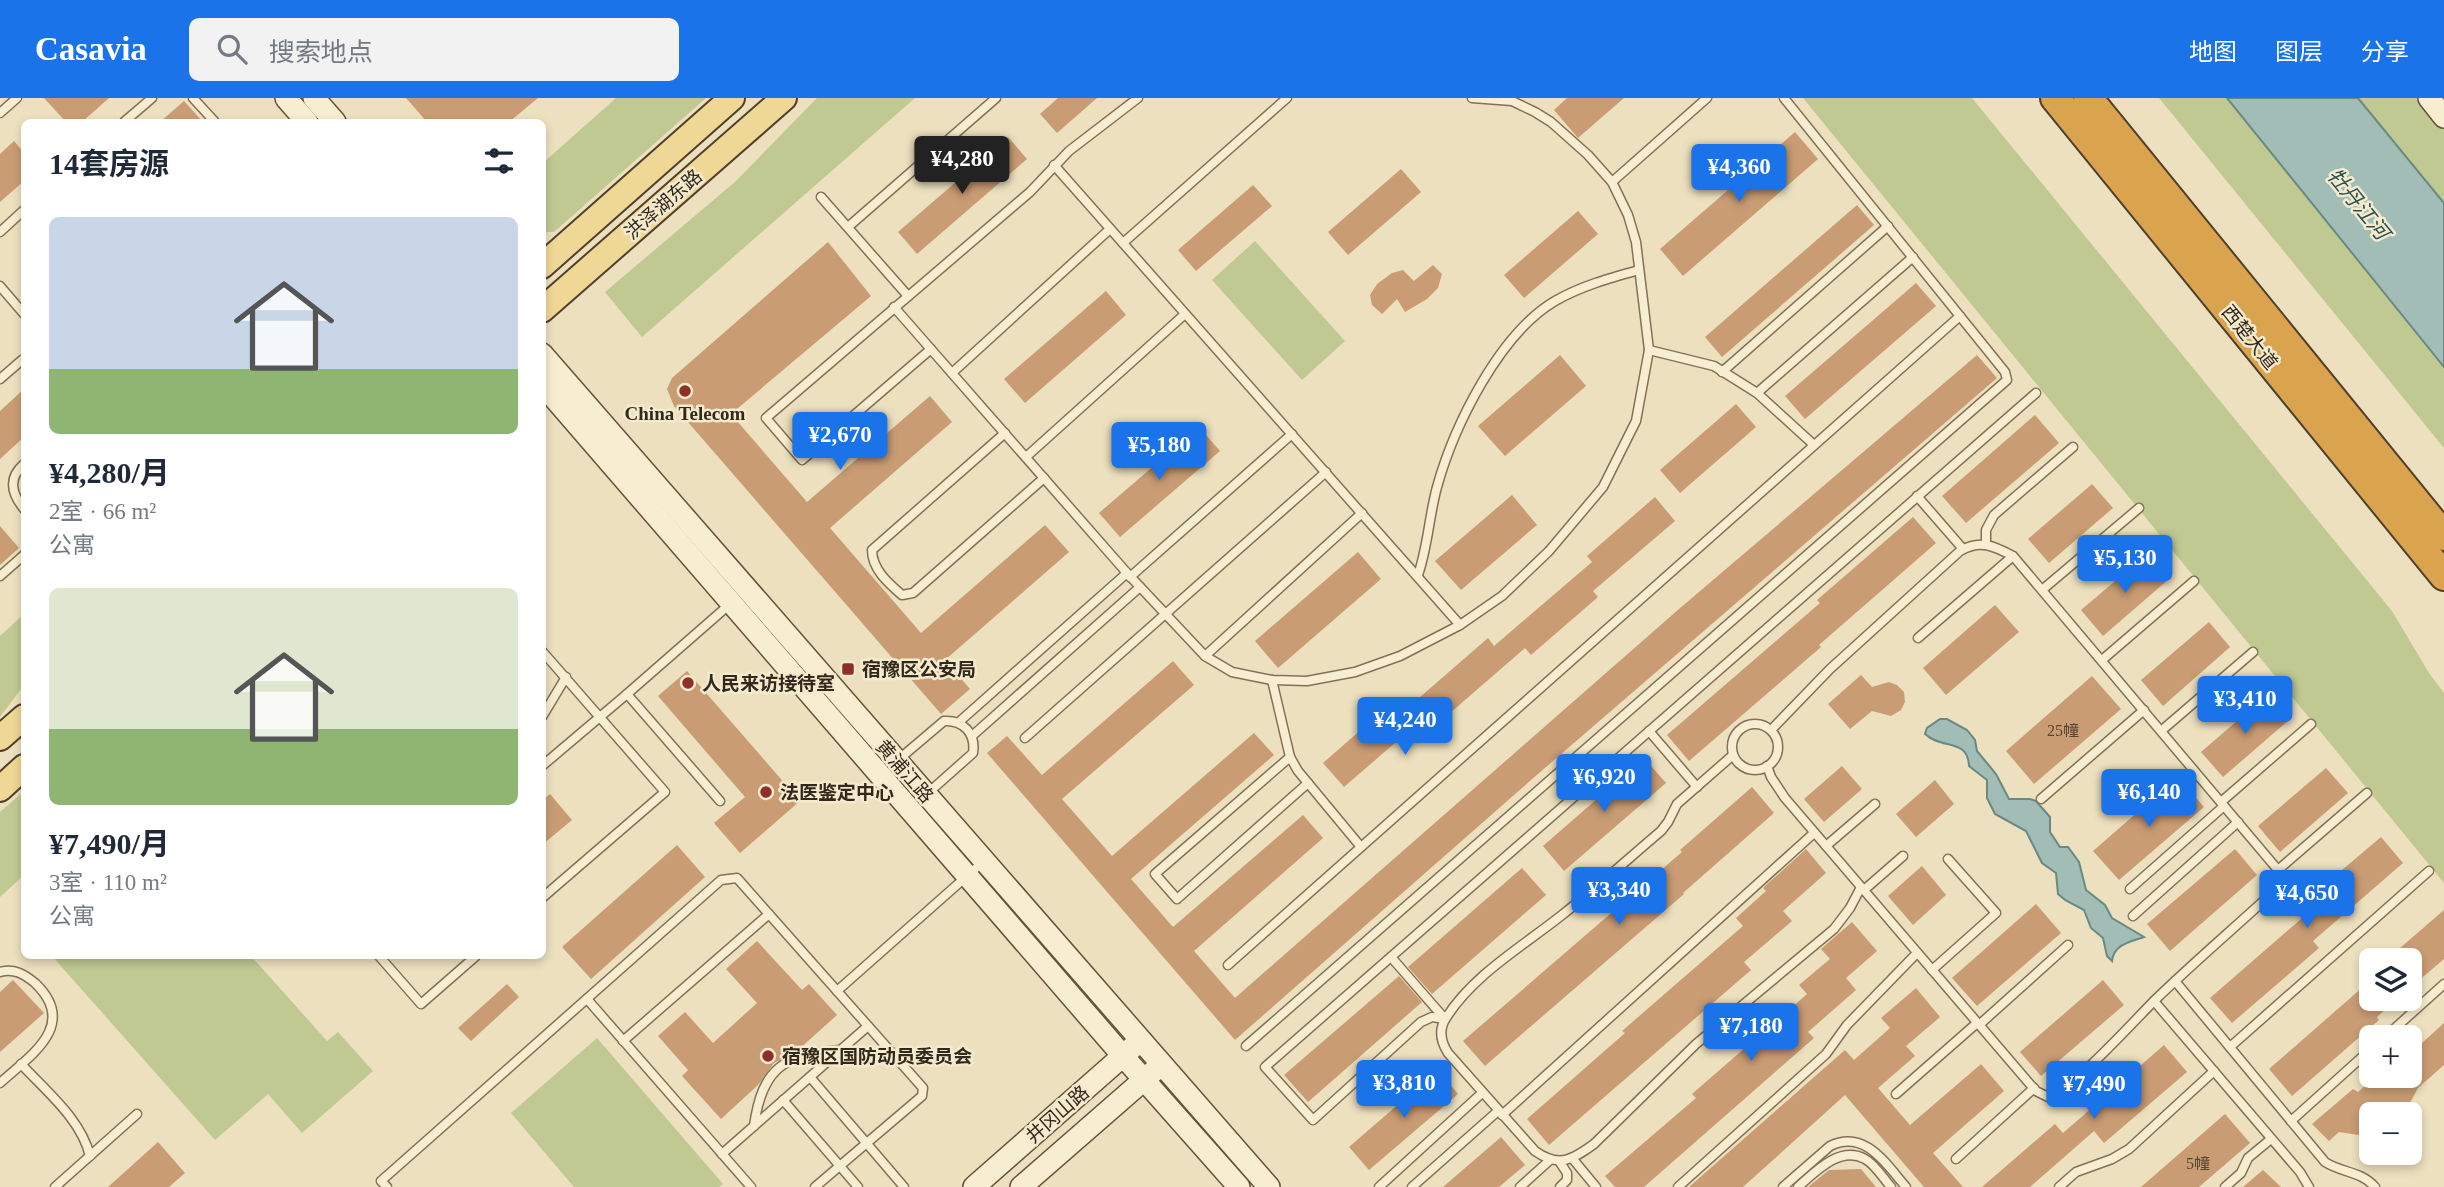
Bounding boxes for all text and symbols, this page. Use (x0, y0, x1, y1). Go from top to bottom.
search box (189, 18, 679, 81)
icon: search (213, 30, 251, 68)
text: Casavia (35, 31, 147, 67)
text: 搜索地点 (269, 38, 373, 67)
text: 地图 (2189, 39, 2237, 65)
text: 图层 (2275, 39, 2323, 65)
text: 分享 (2361, 39, 2409, 65)
pin: ¥4,280 (905, 136, 1019, 196)
icon: filters (480, 142, 518, 180)
pin: ¥4,360 (1682, 144, 1796, 204)
text: ¥4,280 (930, 146, 994, 171)
text: 14套房源 (49, 147, 169, 180)
text: ¥4,360 (1707, 154, 1771, 179)
water label: 牡丹江河 (2322, 164, 2396, 247)
street label: 洪泽湖东路 (621, 165, 706, 243)
icon: home (221, 263, 347, 389)
street label: 西楚大道 (2218, 301, 2282, 373)
marker: China Telecom (677, 383, 693, 399)
place label: China Telecom (625, 403, 746, 424)
pin: ¥2,670 (783, 412, 897, 472)
text: ¥2,670 (808, 422, 872, 447)
pin: ¥5,180 (1102, 422, 1216, 482)
text: ¥5,180 (1127, 432, 1191, 457)
text: ¥4,280/月 (49, 456, 170, 489)
text: 2室 · 66 m² (49, 499, 156, 524)
text: 公寓 (49, 533, 95, 558)
pin: ¥5,130 (2068, 536, 2182, 595)
text: ¥5,130 (2093, 545, 2157, 570)
icon: home (221, 634, 347, 760)
place label: 宿豫区公安局 (862, 659, 976, 680)
marker: 宿豫区公安局 (840, 661, 856, 677)
place label: 人民来访接待室 (702, 673, 835, 694)
marker: 人民来访接待室 (680, 675, 696, 691)
pin: ¥3,410 (2188, 676, 2302, 736)
text: ¥3,410 (2213, 686, 2277, 711)
pin: ¥4,240 (1348, 698, 1462, 757)
text: ¥4,240 (1373, 707, 1437, 732)
house number: 25幢 (2047, 722, 2079, 739)
street label: 黄浦江路 (872, 736, 937, 807)
pin: ¥6,920 (1547, 754, 1661, 814)
text: ¥6,920 (1572, 764, 1636, 789)
pin: ¥6,140 (2092, 770, 2206, 829)
text: ¥6,140 (2117, 779, 2181, 804)
place label: 法医鉴定中心 (780, 782, 894, 803)
marker: 法医鉴定中心 (758, 784, 774, 800)
text: ¥7,490/月 (49, 827, 170, 860)
pin: ¥3,340 (1562, 868, 1676, 927)
text: 3室 · 110 m² (49, 870, 167, 895)
pin: ¥4,650 (2250, 870, 2364, 930)
text: ¥3,340 (1587, 877, 1651, 902)
text: ¥4,650 (2275, 880, 2339, 905)
text: 公寓 (49, 904, 95, 929)
map controls (2359, 948, 2422, 1165)
button: layers (2359, 948, 2422, 1011)
pin: ¥7,180 (1694, 1004, 1808, 1063)
text: ¥7,180 (1719, 1013, 1783, 1038)
button: + (2359, 1025, 2422, 1088)
place label: 宿豫区国防动员委员会 (782, 1046, 972, 1067)
marker: 宿豫区国防动员委员会 (760, 1048, 776, 1064)
pin: ¥3,810 (1347, 1060, 1461, 1120)
pin: ¥7,490 (2037, 1062, 2151, 1121)
text: ¥3,810 (1372, 1070, 1436, 1095)
text: ¥7,490 (2062, 1071, 2126, 1096)
street label: 井冈山路 (1022, 1082, 1093, 1147)
button: − (2359, 1102, 2422, 1165)
house number: 5幢 (2186, 1155, 2210, 1172)

